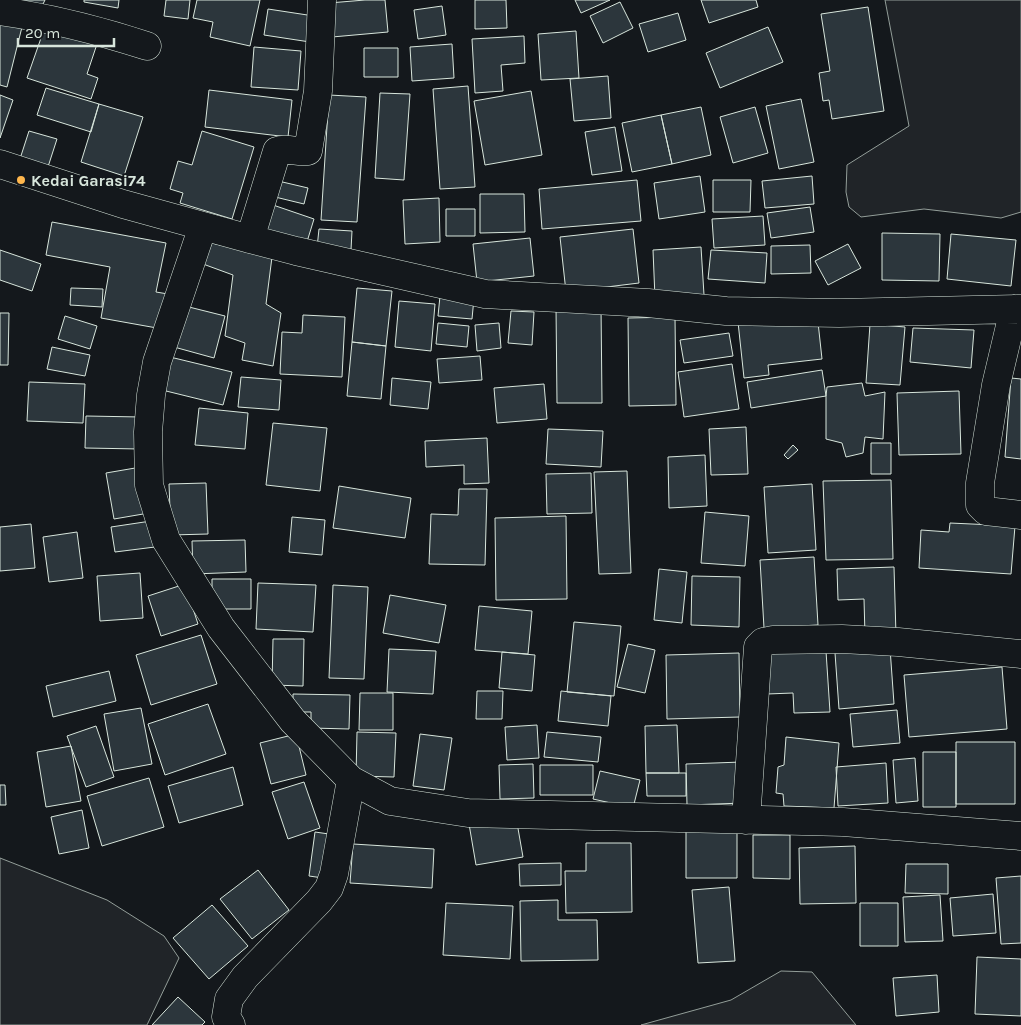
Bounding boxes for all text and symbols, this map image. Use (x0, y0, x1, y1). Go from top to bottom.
scale bar (18, 15, 114, 47)
text: 20 m (25, 24, 60, 42)
place label: Kedai Garasi74 (31, 171, 146, 190)
marker: Kedai Garasi74 (15, 174, 27, 186)

